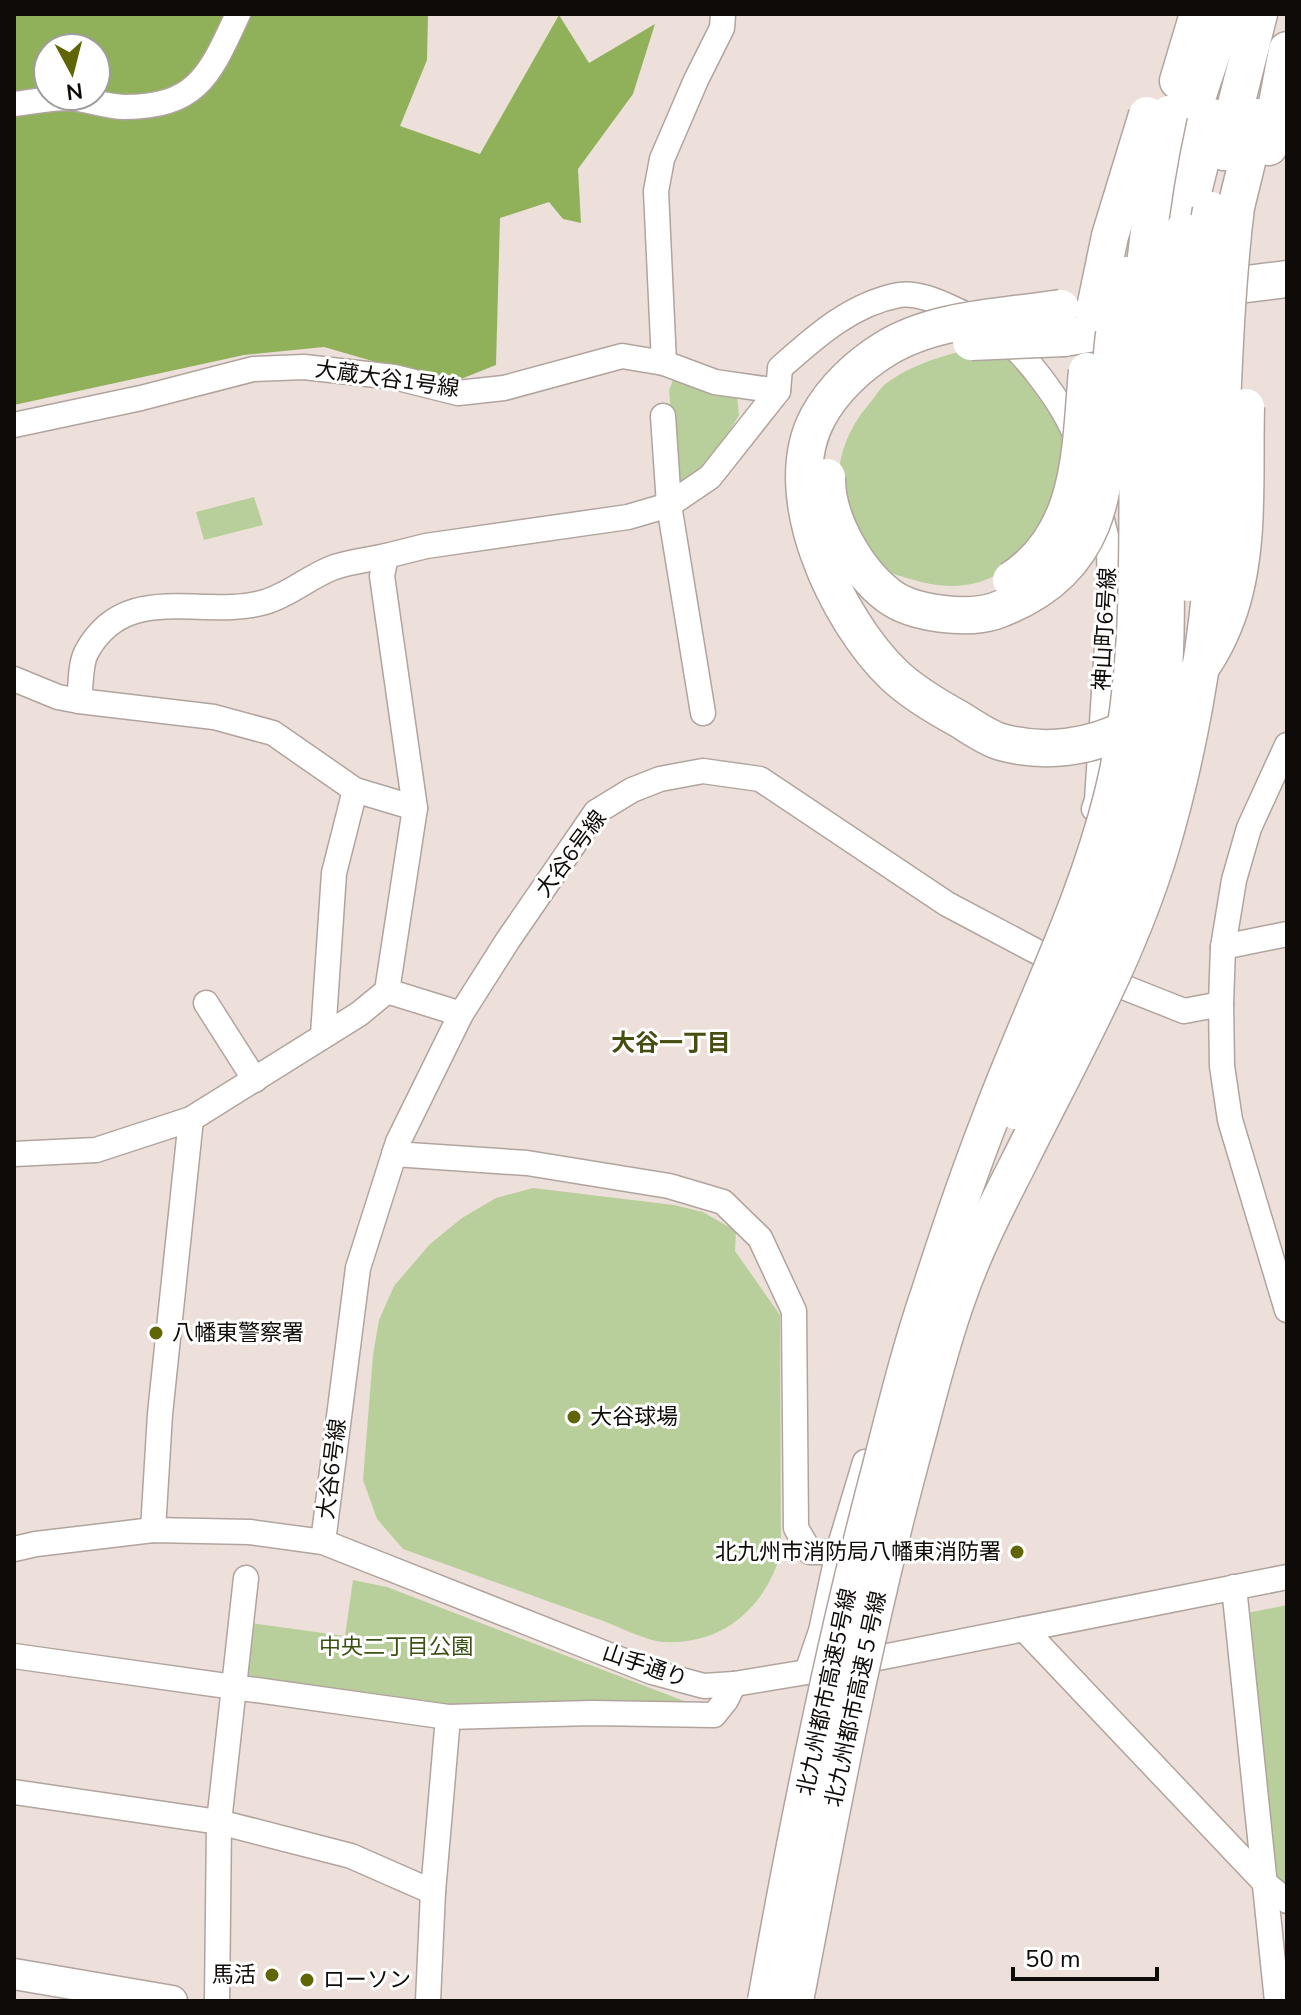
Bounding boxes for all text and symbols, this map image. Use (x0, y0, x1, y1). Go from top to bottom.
north arrow (32, 32, 112, 112)
text: N (64, 75, 84, 107)
street label: 大蔵大谷1号線 (313, 354, 461, 404)
street label: 神山町6号線 (1087, 567, 1123, 691)
street label: 大谷6号線 (529, 805, 613, 903)
district label: 大谷一丁目 (611, 1027, 731, 1059)
place label: 八幡東警察署 (172, 1318, 304, 1348)
marker: 八幡東警察署 (147, 1324, 165, 1342)
place label: 大谷球場 (590, 1402, 678, 1432)
marker: 大谷球場 (565, 1408, 583, 1426)
street label: 大谷6号線 (311, 1417, 353, 1521)
place label: 北九州市消防局八幡東消防署 (715, 1537, 1001, 1567)
marker: 北九州市消防局八幡東消防署 (1008, 1543, 1026, 1561)
street label: 北九州都市高速5号線 (790, 1586, 864, 1798)
street label: 北九州都市高速５号線 (818, 1588, 894, 1810)
park label: 中央二丁目公園 (319, 1632, 473, 1662)
street label: 山手通り (599, 1637, 691, 1695)
scale bar (1013, 1931, 1157, 1981)
text: 50 m (1025, 1943, 1081, 1975)
place label: 馬活 (212, 1960, 256, 1990)
place label: ローソン (323, 1965, 411, 1995)
marker: 馬活 (263, 1966, 281, 1984)
marker: ローソン (298, 1971, 316, 1989)

